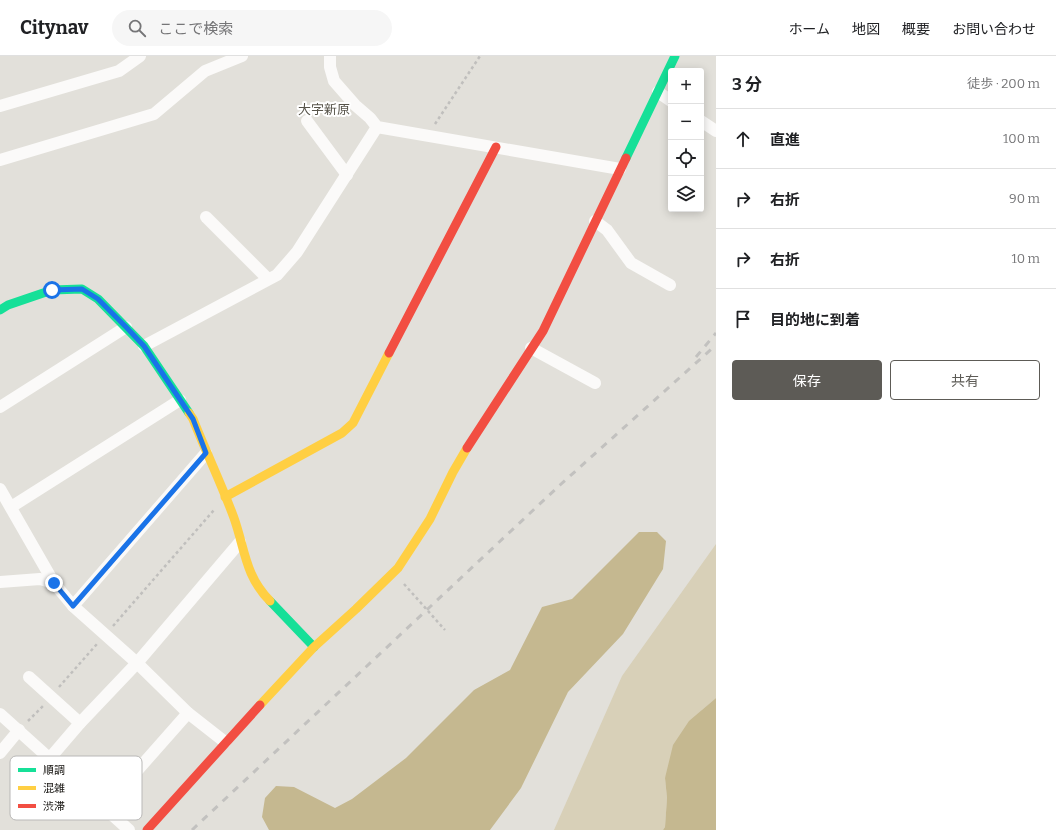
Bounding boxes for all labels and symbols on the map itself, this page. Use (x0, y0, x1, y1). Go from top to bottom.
district label: 大字新原 (298, 102, 350, 117)
route start (43, 281, 61, 299)
route end (45, 574, 63, 592)
legend (10, 756, 142, 820)
text: 順調 (43, 764, 65, 777)
text: 混雑 (43, 782, 65, 795)
text: 渋滞 (43, 800, 65, 813)

